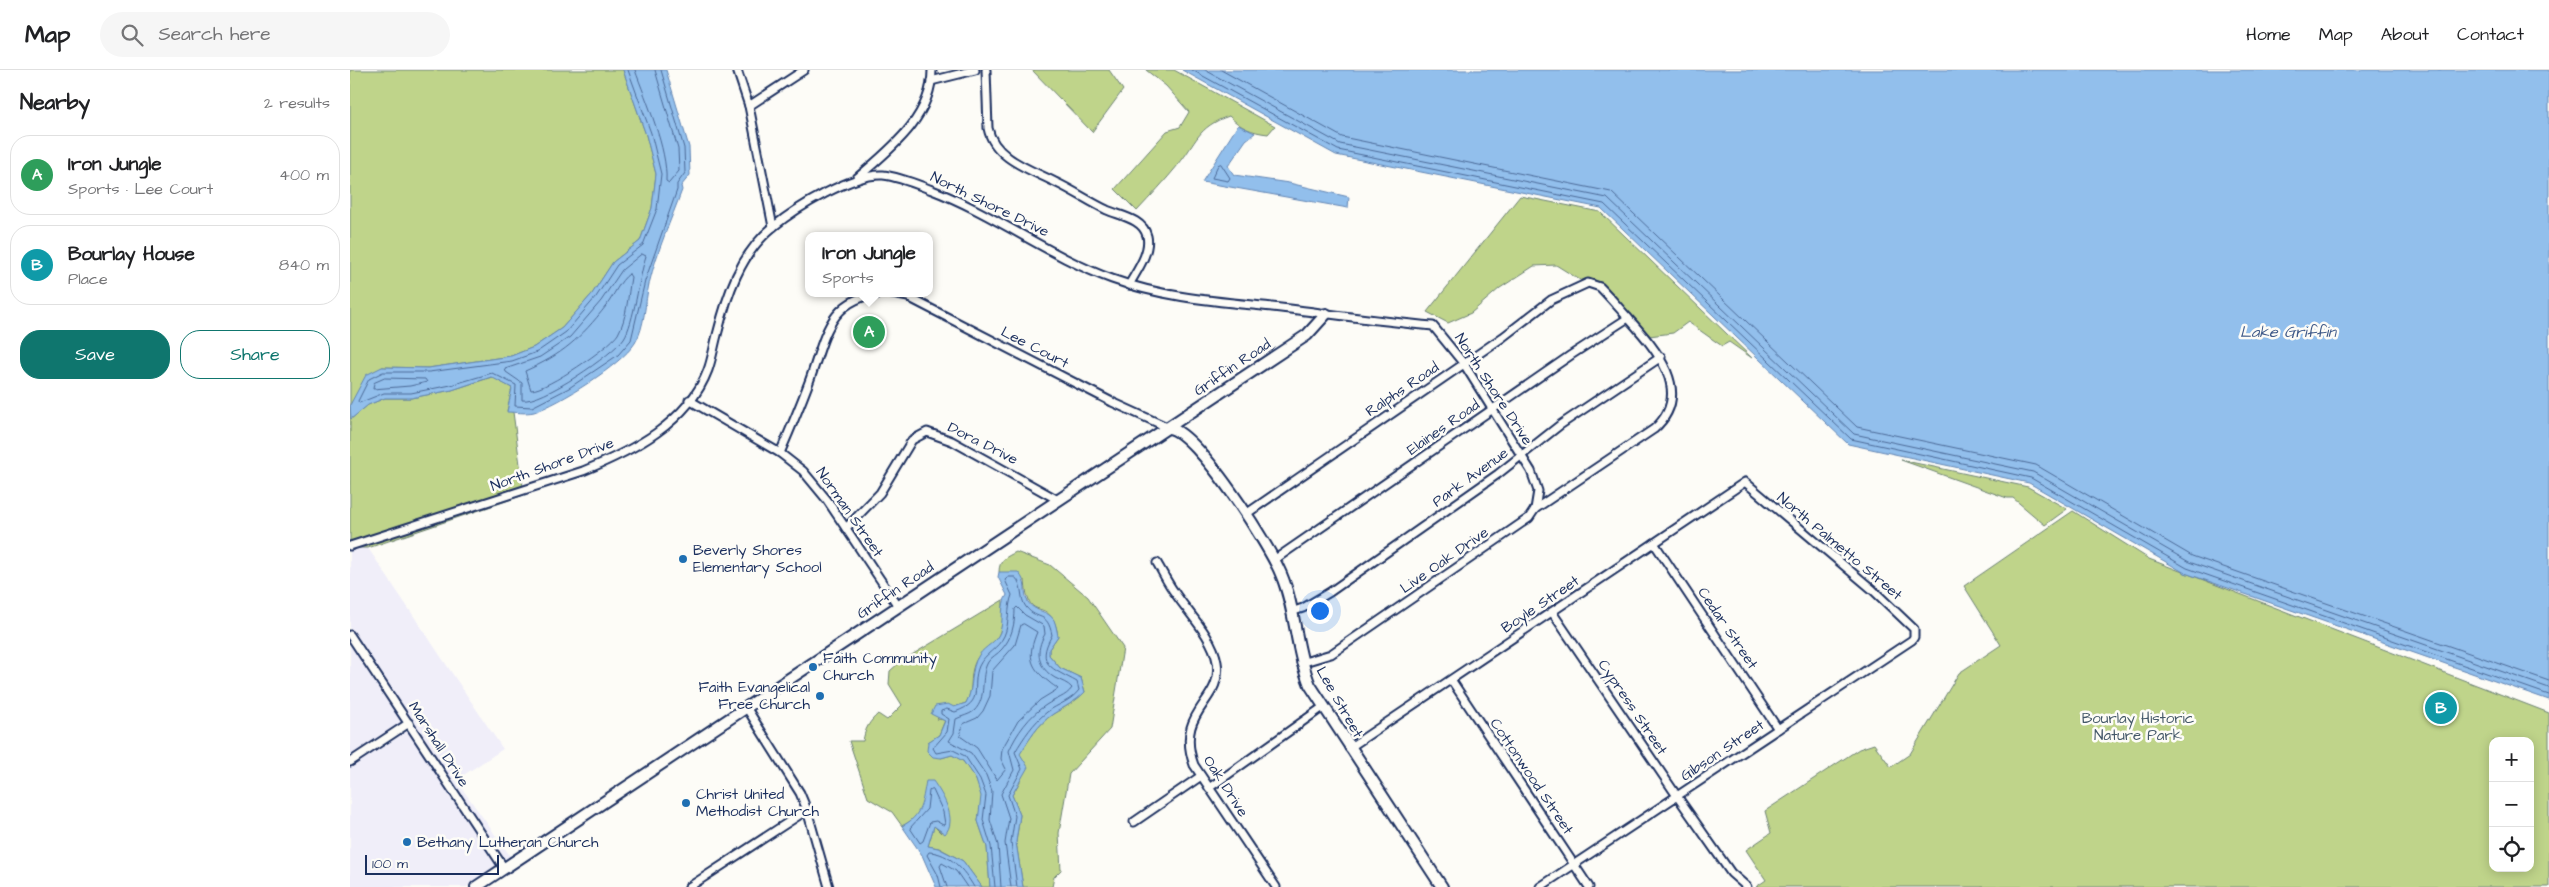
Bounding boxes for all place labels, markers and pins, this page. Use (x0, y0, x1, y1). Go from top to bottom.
pin: A (853, 313, 885, 351)
place label: Beverly Shores Elementary School (693, 540, 822, 579)
marker: Beverly Shores Elementary School (677, 553, 689, 565)
place label: Faith Community Church (823, 648, 937, 686)
marker: Faith Community Church (807, 661, 819, 673)
place label: Faith Evangelical Free Church (698, 677, 811, 715)
pin: B (2425, 689, 2457, 727)
marker: Faith Evangelical Free Church (814, 690, 826, 702)
place label: Christ United Methodist Church (696, 784, 819, 822)
marker: Christ United Methodist Church (680, 797, 692, 809)
place label: Bethany Lutheran Church (417, 832, 599, 854)
marker: Bethany Lutheran Church (401, 836, 413, 848)

